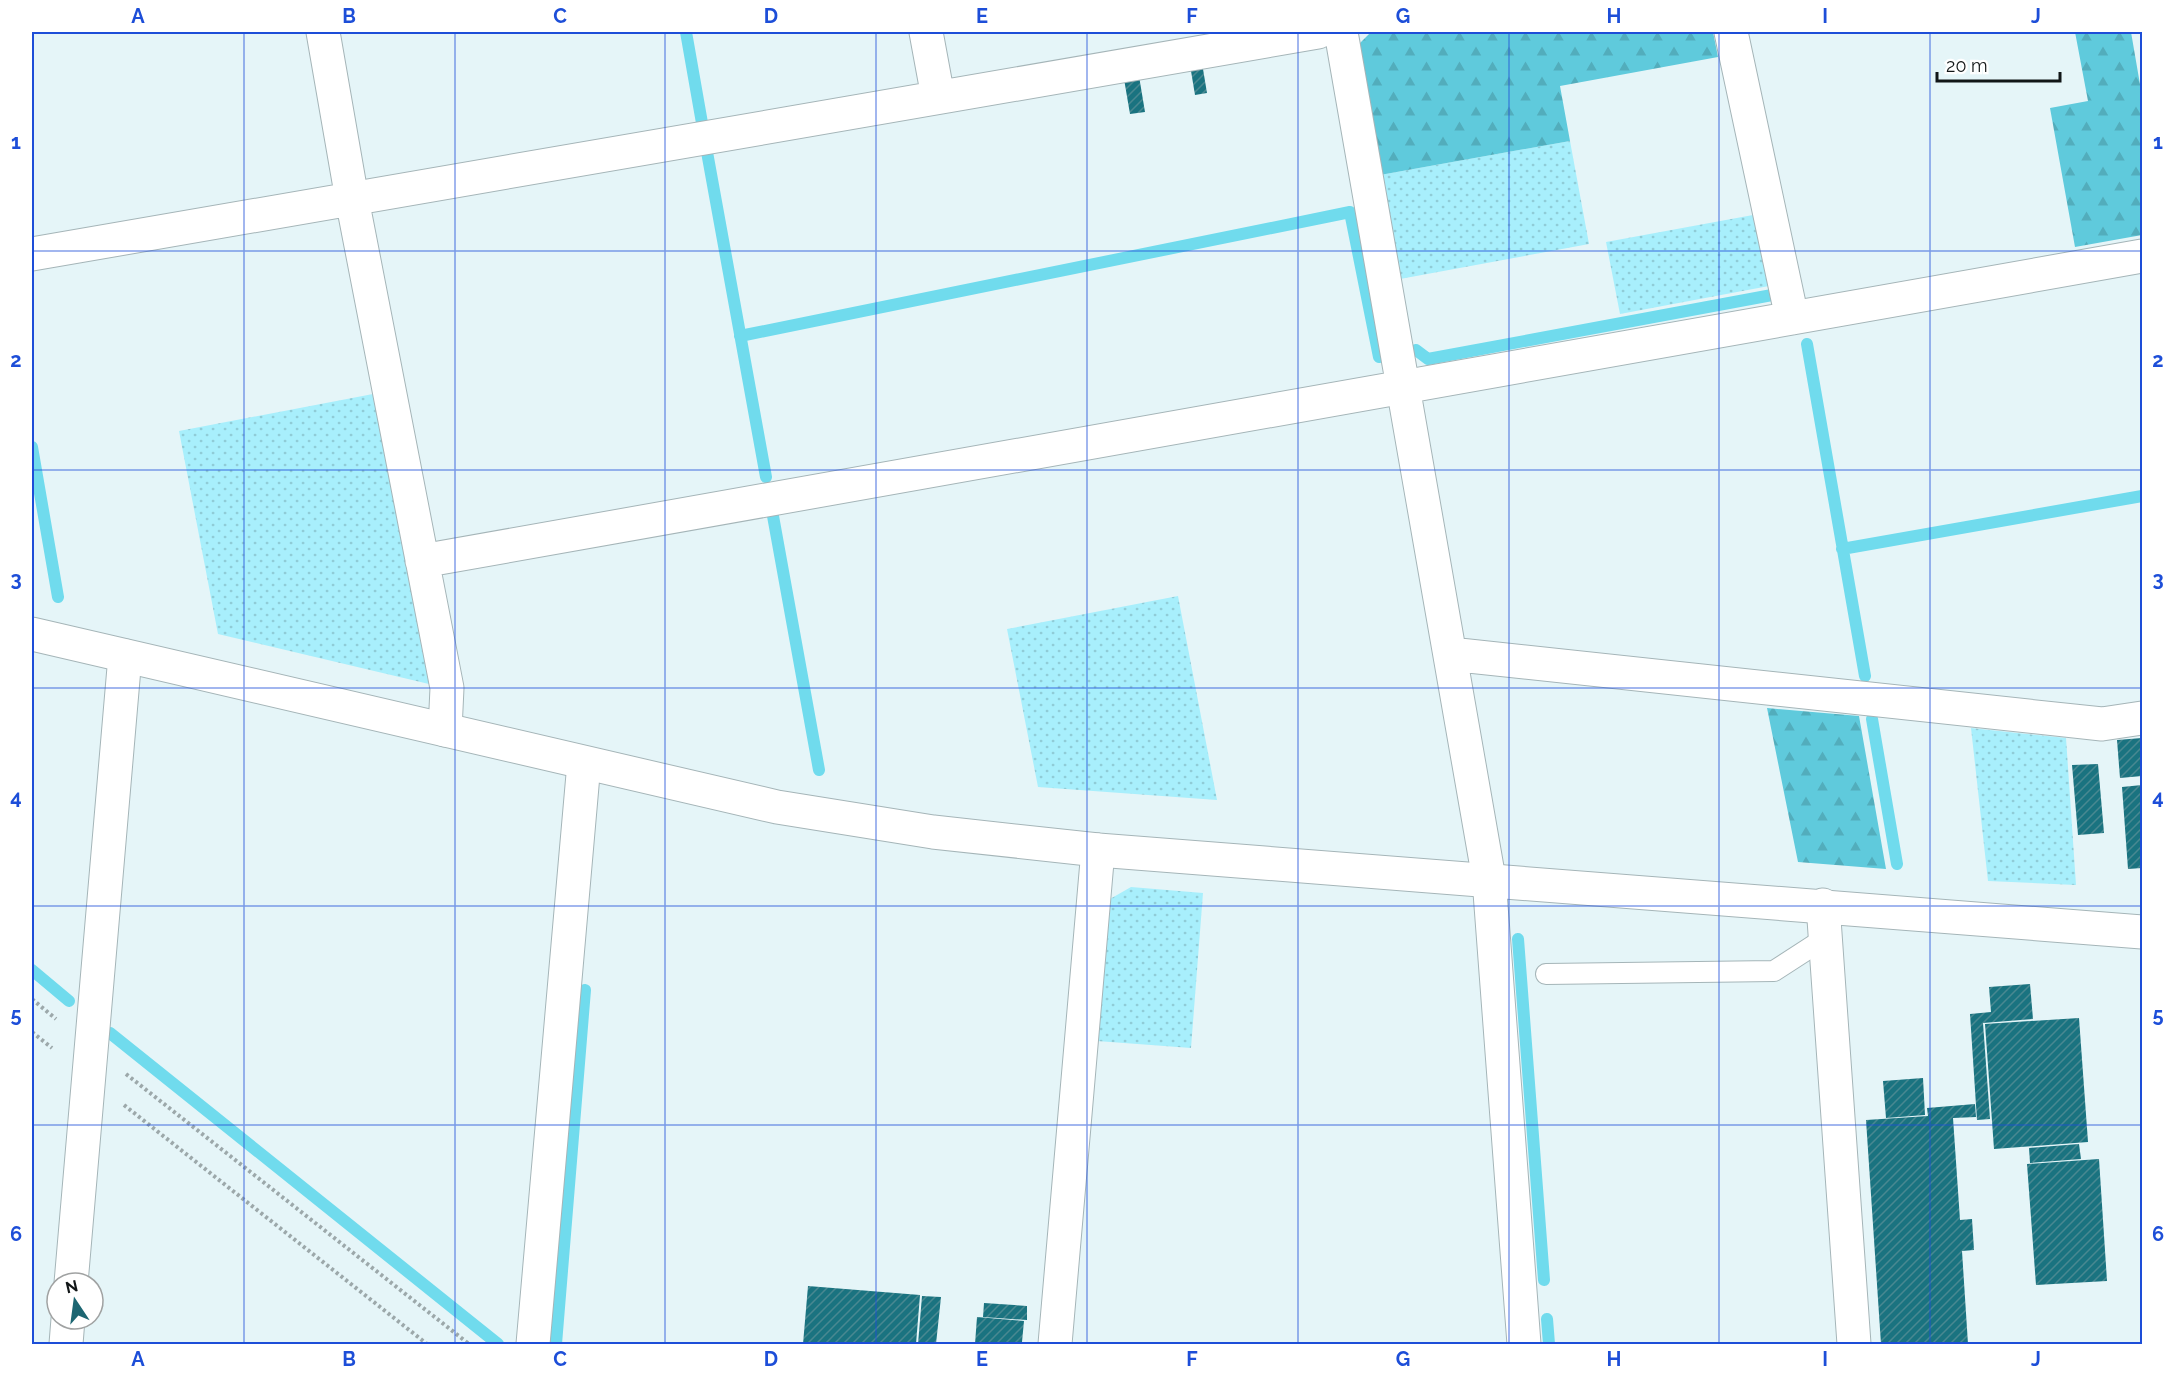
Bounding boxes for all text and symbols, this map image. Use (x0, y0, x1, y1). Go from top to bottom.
text: A (131, 4, 145, 28)
text: B (342, 4, 356, 28)
text: C (553, 4, 567, 28)
text: D (764, 4, 778, 28)
text: E (976, 4, 988, 28)
text: F (1186, 4, 1198, 28)
text: G (1396, 4, 1410, 28)
text: H (1607, 4, 1621, 28)
text: I (1822, 4, 1828, 28)
text: J (2031, 4, 2041, 28)
scale bar (1937, 45, 2060, 83)
text: 20 m (1946, 55, 1988, 76)
text: 1 (11, 130, 21, 154)
text: 1 (2153, 130, 2163, 154)
text: 2 (10, 348, 22, 372)
text: 2 (2152, 348, 2164, 372)
text: 3 (10, 567, 22, 591)
text: 3 (2152, 567, 2164, 591)
text: 4 (10, 785, 22, 809)
text: 4 (2152, 785, 2164, 809)
text: 5 (10, 1003, 22, 1027)
text: 5 (2152, 1003, 2164, 1027)
text: 6 (10, 1222, 22, 1246)
text: 6 (2152, 1222, 2164, 1246)
north arrow (45, 1271, 105, 1331)
text: N (64, 1276, 80, 1298)
text: A (131, 1347, 145, 1371)
text: B (342, 1347, 356, 1371)
text: C (553, 1347, 567, 1371)
text: D (764, 1347, 778, 1371)
text: E (976, 1347, 988, 1371)
text: F (1186, 1347, 1198, 1371)
text: G (1396, 1347, 1410, 1371)
text: H (1607, 1347, 1621, 1371)
text: I (1822, 1347, 1828, 1371)
text: J (2031, 1347, 2041, 1371)

